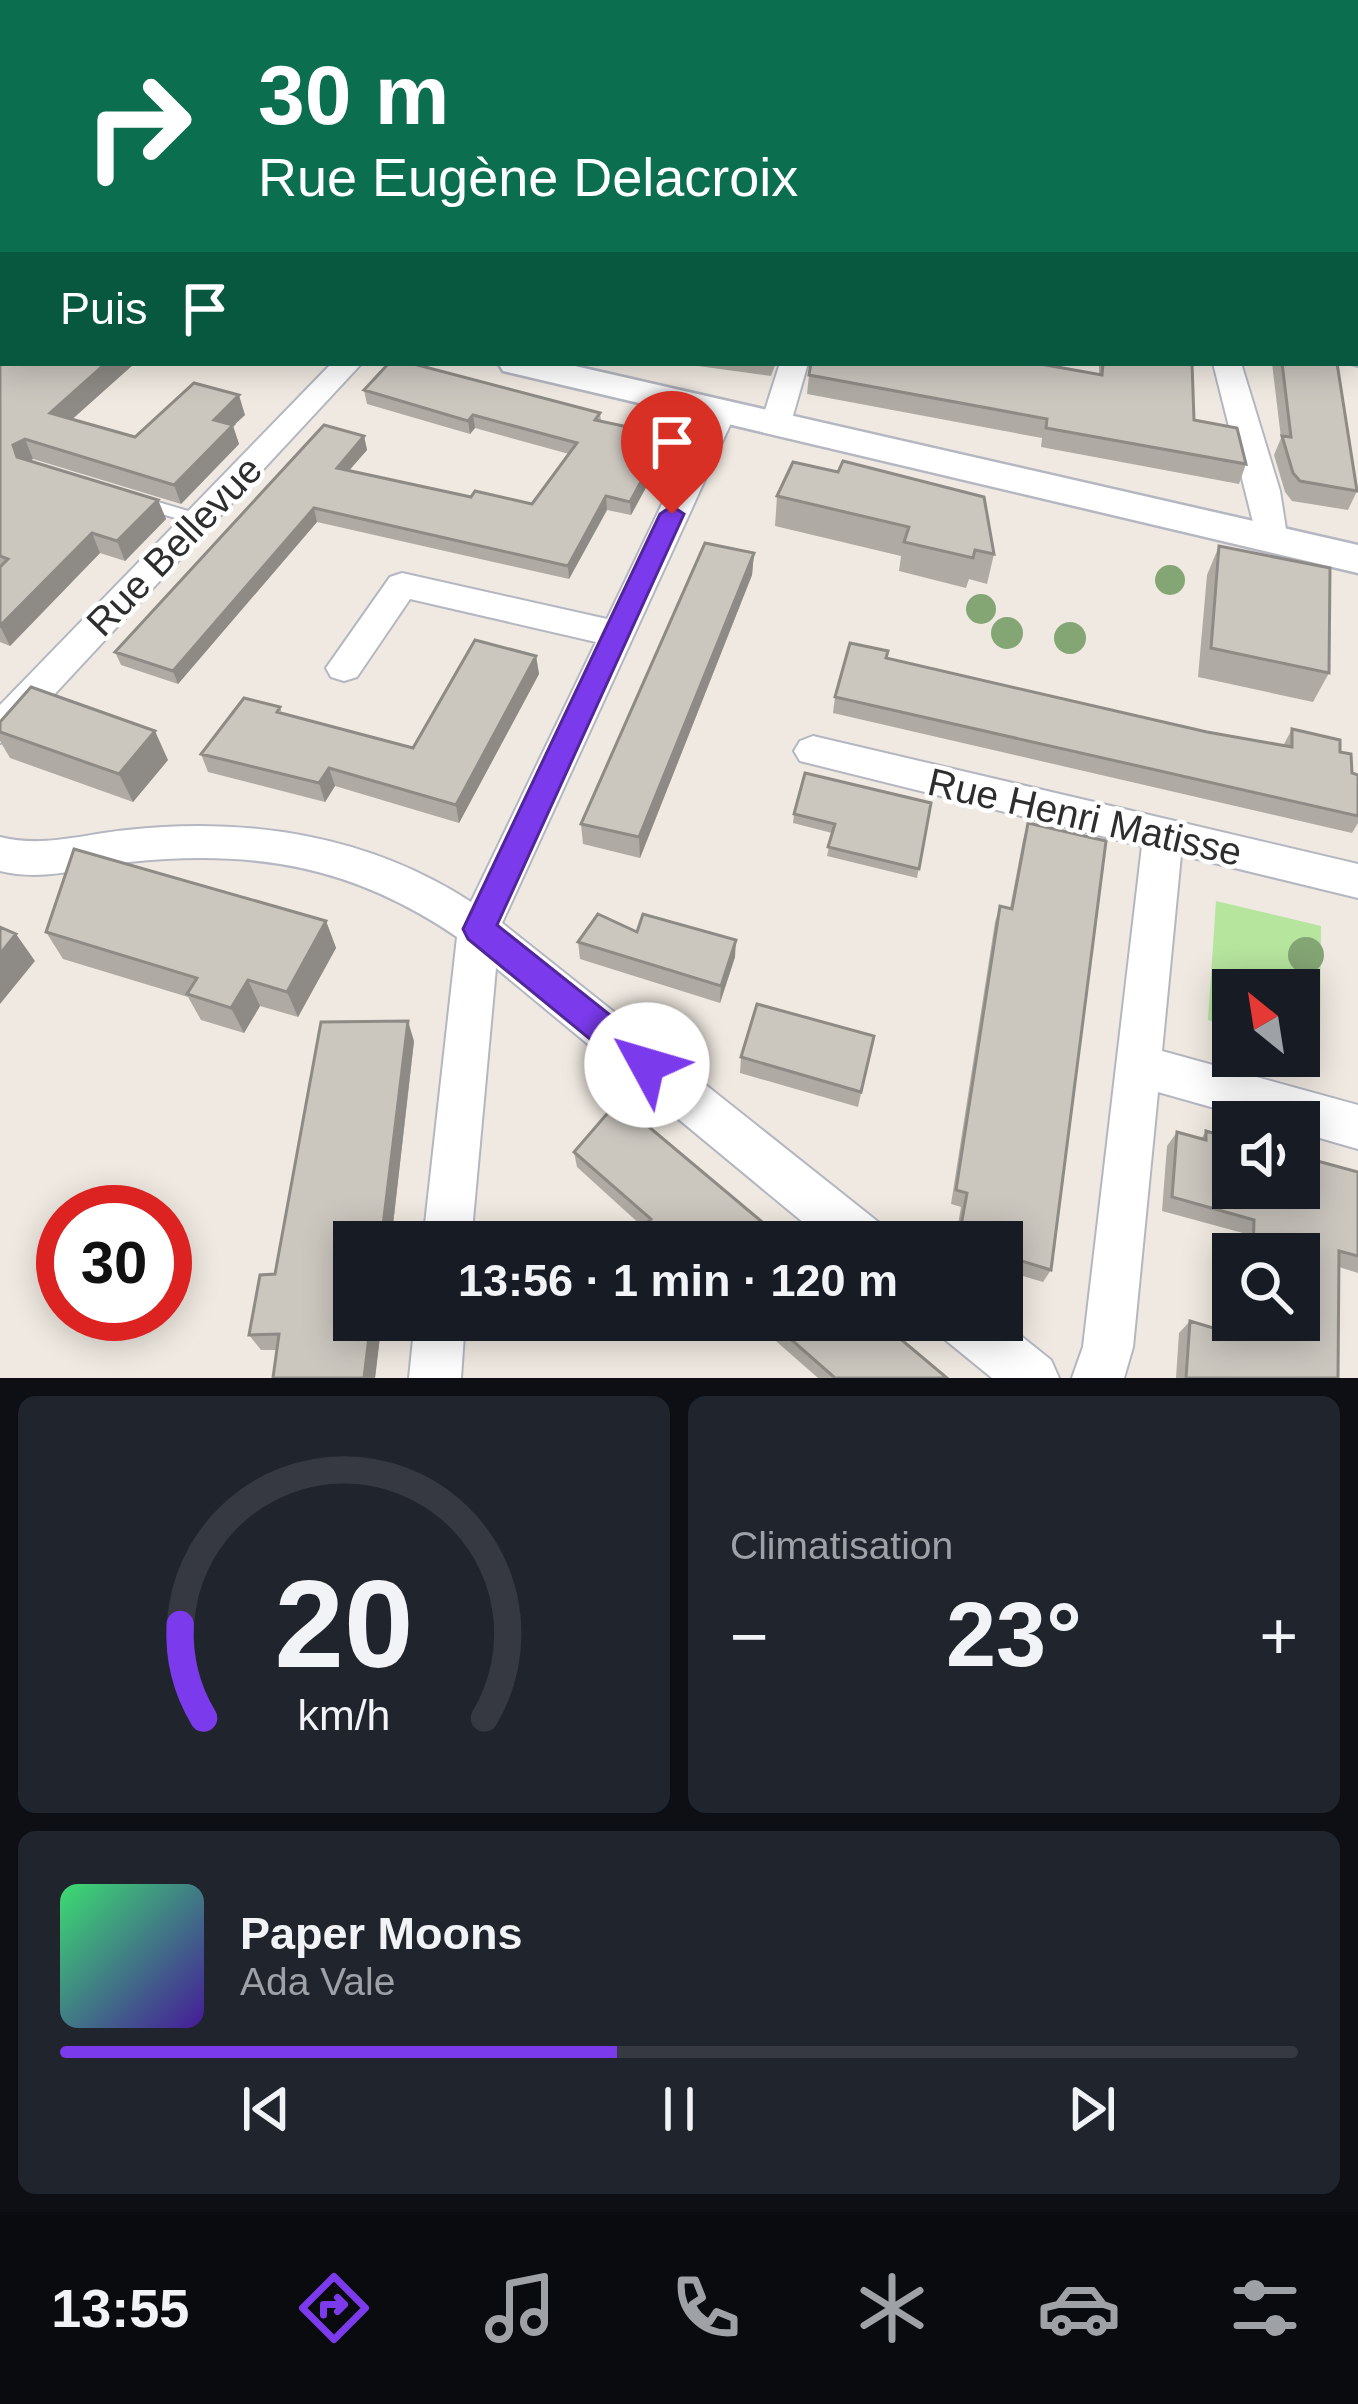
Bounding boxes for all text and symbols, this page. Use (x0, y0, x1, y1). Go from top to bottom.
icon: right (60, 48, 216, 204)
text: 30 m (258, 48, 449, 142)
text: Rue Eugène Delacroix (258, 147, 798, 207)
icon: arrive (172, 276, 238, 342)
text: Puis (60, 283, 148, 334)
pin (621, 391, 723, 514)
icon: arrive (639, 409, 705, 475)
street label: Rue Bellevue (78, 448, 270, 644)
street label: Rue Henri Matisse (924, 760, 1246, 874)
north arrow (1212, 969, 1320, 1077)
map controls (1212, 969, 1320, 1341)
position arrow (584, 1002, 710, 1128)
button: sound (1212, 1101, 1320, 1209)
speed limit sign: 30 (36, 1185, 192, 1341)
button: search (1212, 1233, 1320, 1341)
text: 13:56 · 1 min · 120 m (458, 1255, 898, 1306)
text: Climatisation (730, 1524, 953, 1567)
text: 20 (275, 1554, 413, 1693)
text: 23° (946, 1585, 1082, 1685)
text: − (730, 1599, 769, 1673)
text: + (1259, 1599, 1298, 1673)
text: km/h (298, 1690, 390, 1738)
text: Paper Moons (240, 1908, 523, 1959)
text: Ada Vale (240, 1960, 395, 2003)
icon: previous (233, 2076, 299, 2142)
icon: pause (646, 2076, 712, 2142)
icon: next (1059, 2076, 1125, 2142)
icon: directions (292, 2266, 376, 2350)
icon: music (478, 2266, 562, 2350)
icon: phone (664, 2266, 748, 2350)
icon: climate (850, 2266, 934, 2350)
icon: car (1037, 2266, 1121, 2350)
icon: filters (1223, 2266, 1307, 2350)
text: 13:55 (51, 2278, 189, 2338)

